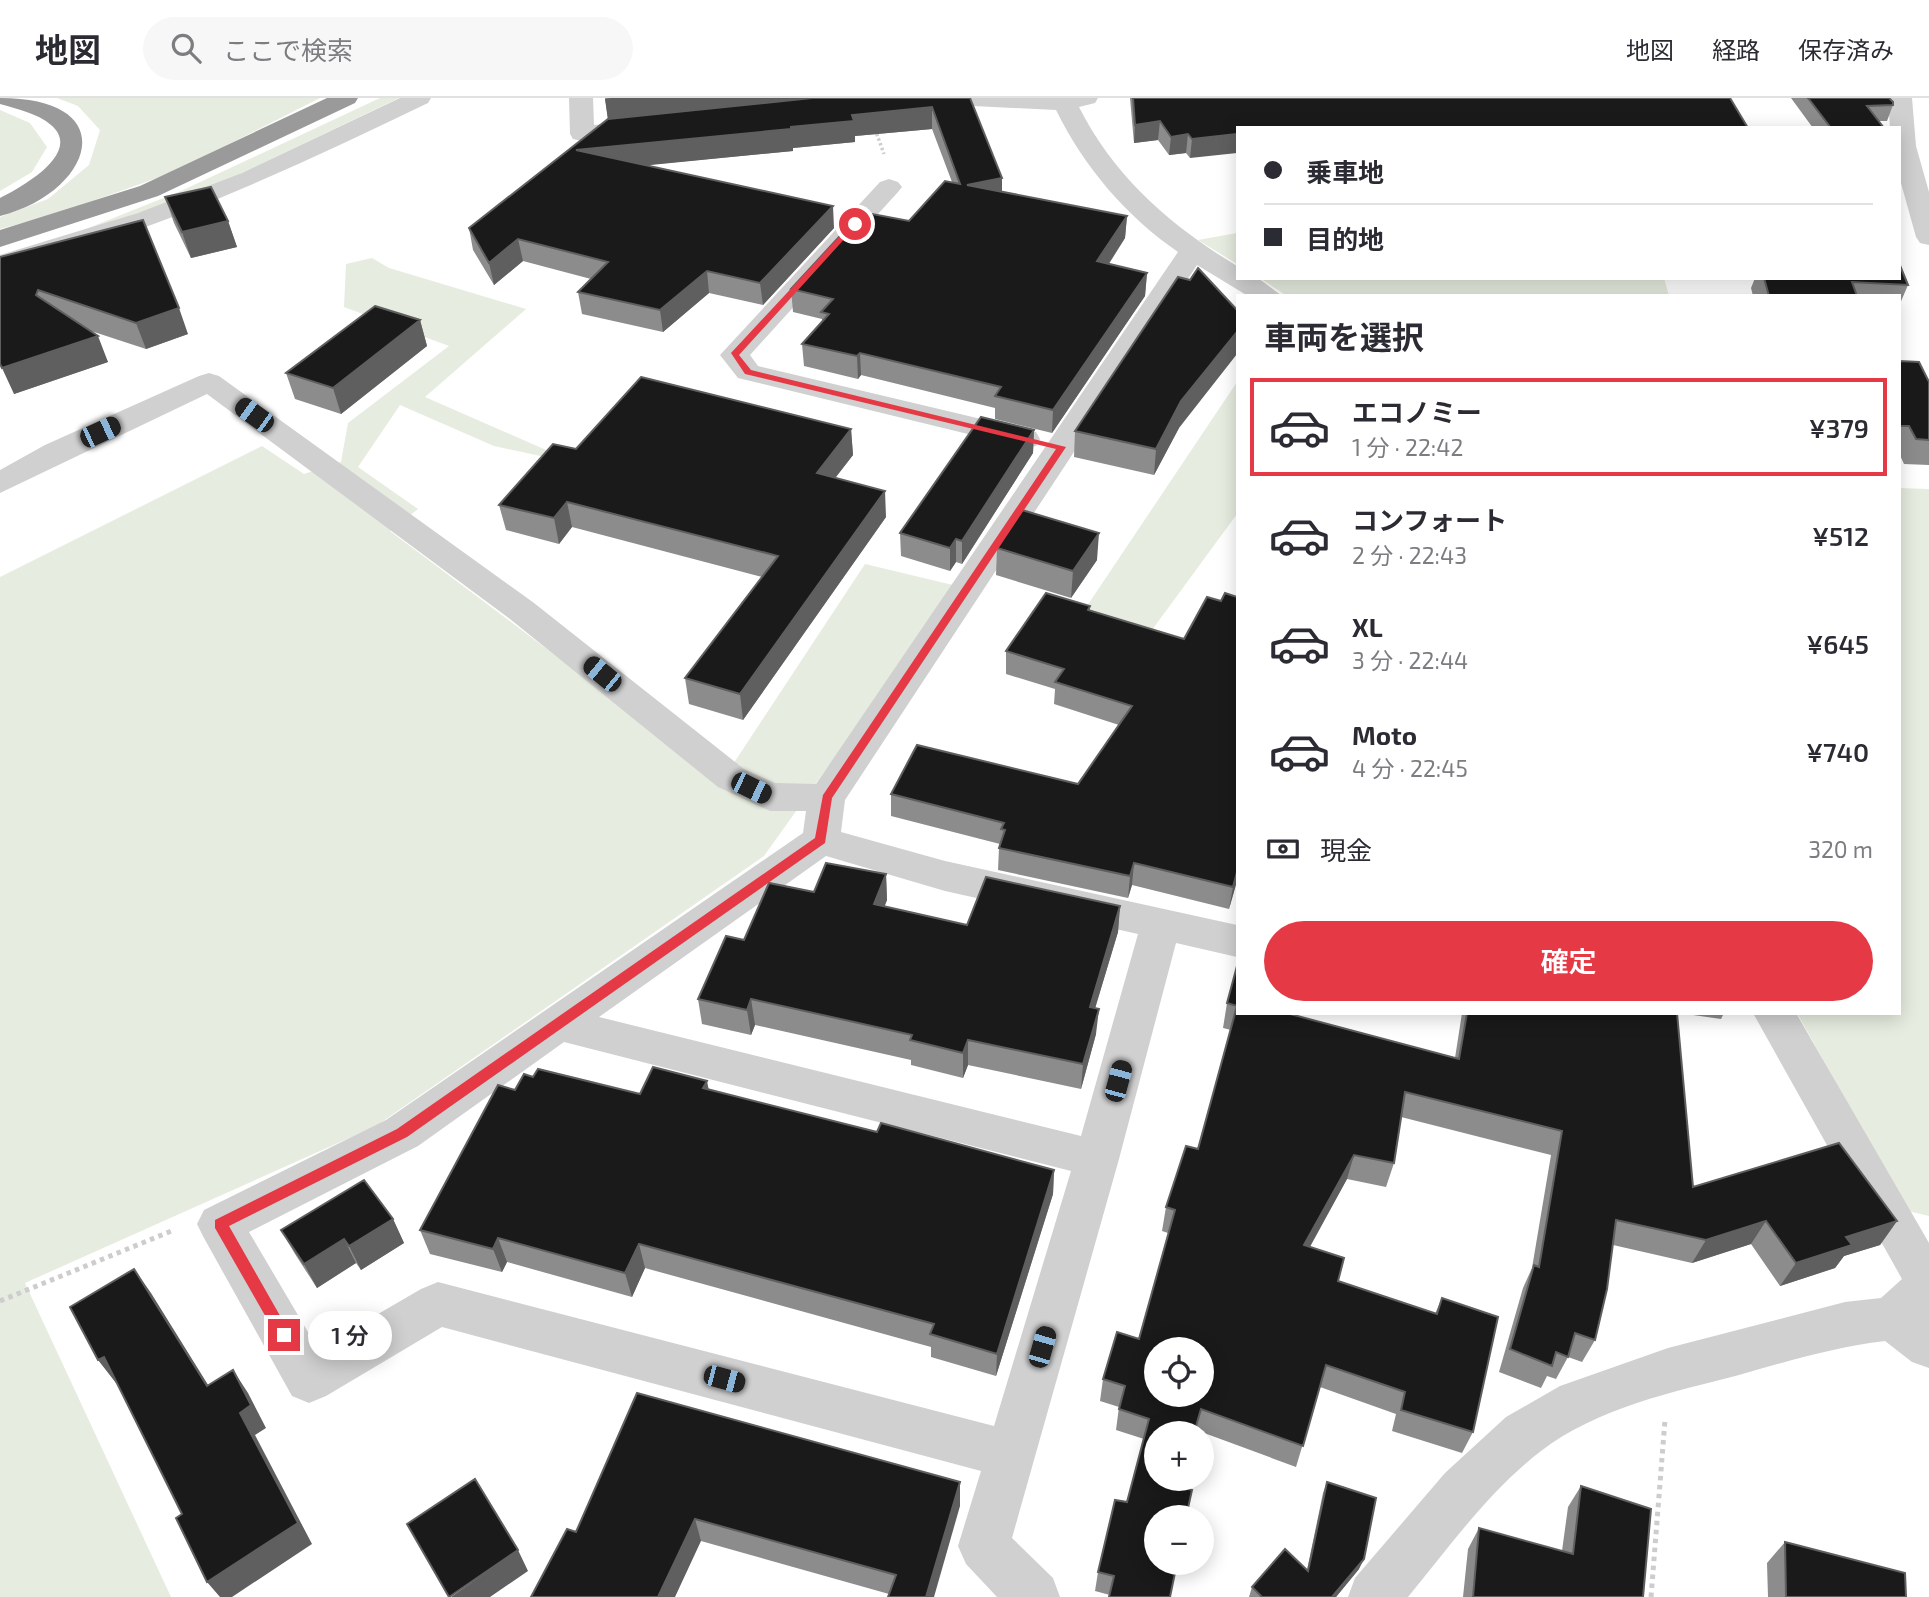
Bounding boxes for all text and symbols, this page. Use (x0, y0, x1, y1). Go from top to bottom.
search box (143, 17, 633, 80)
text: 地図 (35, 29, 101, 69)
icon: search (167, 29, 205, 67)
text: ここで検索 (223, 34, 353, 65)
text: 地図 (1626, 35, 1674, 64)
text: 経路 (1712, 35, 1760, 64)
text: 保存済み (1798, 35, 1894, 64)
text: 乗車地 (1306, 156, 1384, 187)
route start (839, 208, 871, 240)
text: 目的地 (1306, 223, 1384, 254)
text: 車両を選択 (1264, 317, 1424, 355)
car (231, 394, 278, 436)
icon: car (1268, 396, 1331, 459)
text: エコノミー (1352, 396, 1482, 427)
text: ¥379 (1809, 412, 1869, 443)
car (77, 414, 124, 450)
text: 1 分 · 22:42 (1352, 433, 1463, 461)
icon: car (1268, 504, 1331, 567)
text: コンフォート (1352, 504, 1507, 535)
text: ¥512 (1812, 520, 1869, 551)
text: 2 分 · 22:43 (1352, 541, 1467, 569)
text: XL (1352, 611, 1383, 642)
icon: car (1268, 612, 1331, 675)
text: ¥645 (1807, 628, 1869, 659)
text: 3 分 · 22:44 (1352, 646, 1468, 674)
car (580, 653, 625, 695)
text: Moto (1352, 719, 1417, 750)
icon: car (1268, 720, 1331, 783)
text: ¥740 (1806, 736, 1869, 767)
text: 4 分 · 22:45 (1352, 754, 1468, 782)
car (728, 769, 775, 807)
icon: cash (1264, 830, 1302, 868)
text: 現金 (1320, 834, 1372, 865)
text: 320 m (1808, 835, 1873, 863)
button: 確定 (1264, 921, 1873, 1001)
car (1103, 1058, 1134, 1104)
callout: 1 分 (308, 1310, 392, 1360)
route end (268, 1319, 300, 1351)
text: 1 分 (331, 1321, 369, 1349)
car (1027, 1324, 1058, 1370)
map controls (1144, 1337, 1214, 1575)
button: locate (1144, 1337, 1214, 1407)
car (701, 1363, 748, 1395)
button: + (1144, 1421, 1214, 1491)
button: − (1144, 1505, 1214, 1575)

